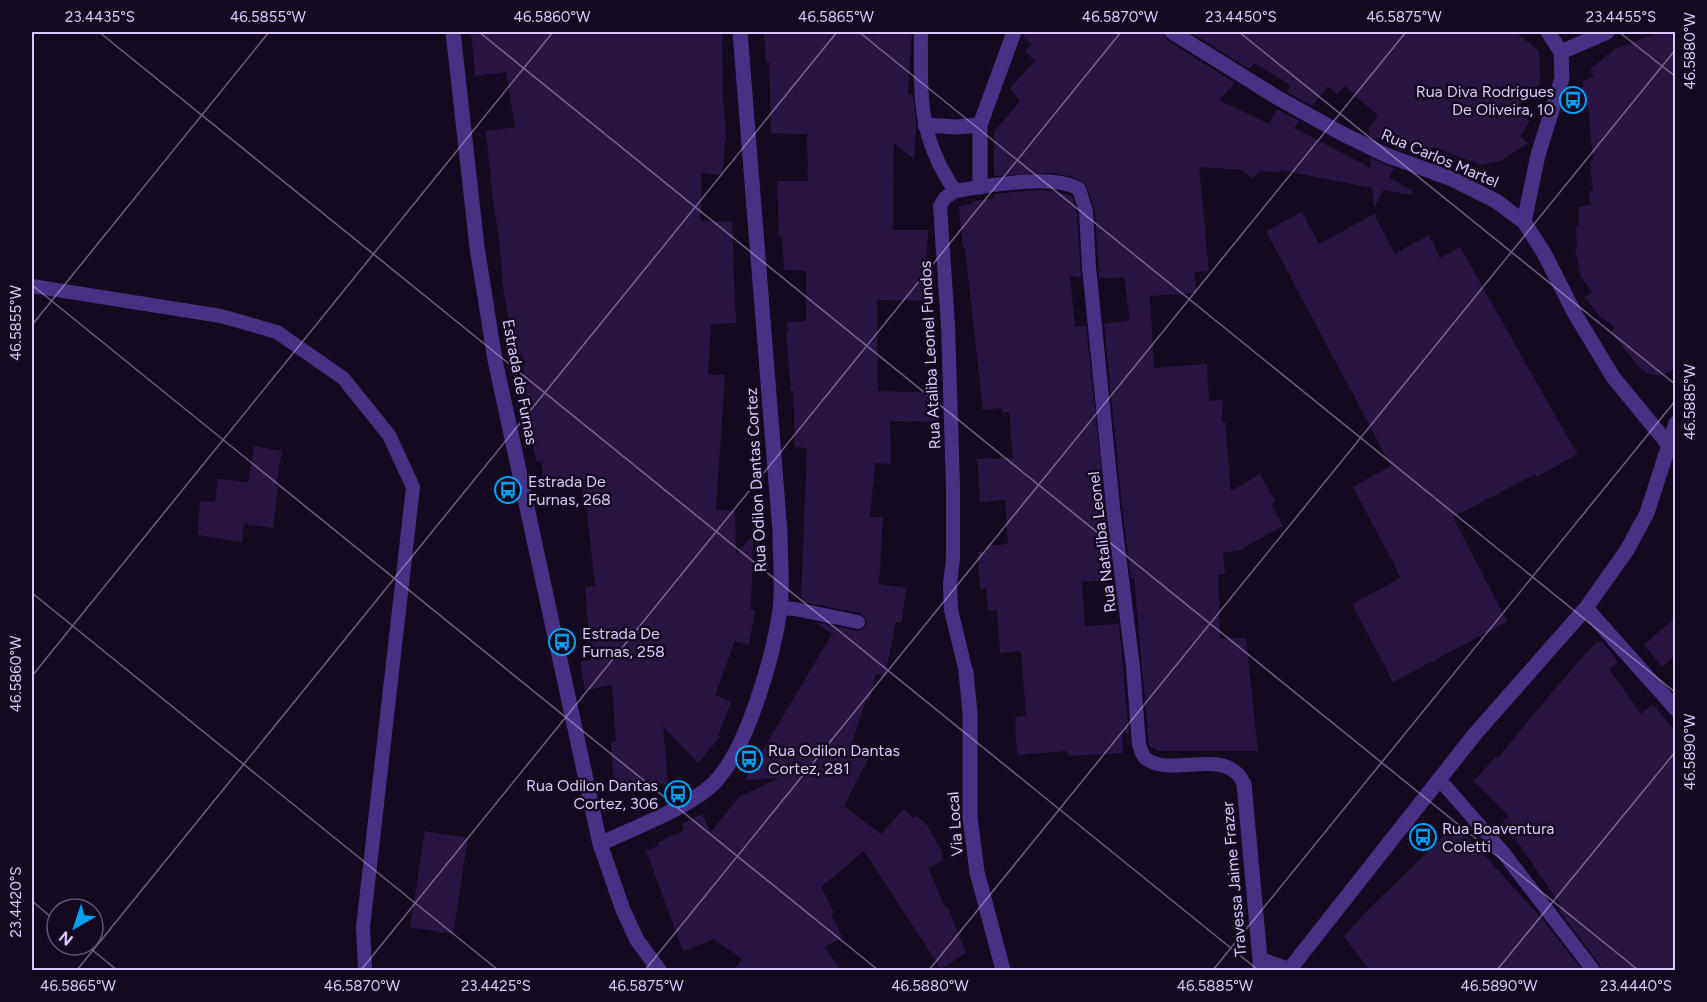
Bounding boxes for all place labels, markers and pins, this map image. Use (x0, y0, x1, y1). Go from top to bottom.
place label: Rua Diva Rodrigues De Oliveira, 10 (1416, 82, 1554, 119)
bus stop icon: Rua Diva Rodrigues De Oliveira, 10 (1558, 85, 1588, 115)
place label: Estrada De Furnas, 268 (528, 472, 611, 509)
bus stop icon: Estrada De Furnas, 268 (493, 475, 523, 505)
place label: Estrada De Furnas, 258 (582, 624, 665, 661)
bus stop icon: Estrada De Furnas, 258 (547, 627, 577, 657)
place label: Rua Odilon Dantas Cortez, 281 (768, 741, 900, 778)
bus stop icon: Rua Odilon Dantas Cortez, 281 (734, 744, 764, 774)
place label: Rua Odilon Dantas Cortez, 306 (526, 776, 658, 813)
bus stop icon: Rua Odilon Dantas Cortez, 306 (663, 779, 693, 809)
place label: Rua Boaventura Coletti (1442, 819, 1555, 856)
bus stop icon: Rua Boaventura Coletti (1408, 822, 1438, 852)

